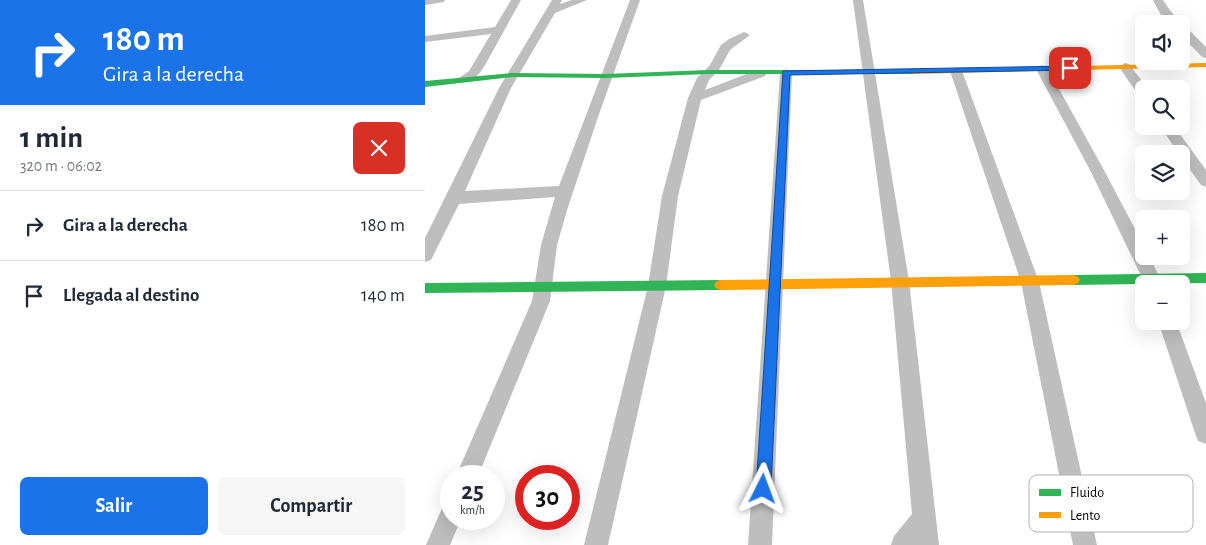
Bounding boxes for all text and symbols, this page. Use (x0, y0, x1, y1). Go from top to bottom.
map controls (1135, 15, 1190, 330)
button: sound (1135, 15, 1190, 70)
icon: right (20, 20, 85, 85)
text: 180 m (103, 22, 185, 57)
pin (1049, 47, 1091, 89)
icon: arrive (1056, 54, 1084, 82)
text: Gira a la derecha (103, 63, 244, 85)
button: search (1135, 80, 1190, 135)
button: close (353, 122, 405, 174)
text: 1 min (20, 123, 83, 153)
button: layers (1135, 145, 1190, 200)
text: 320 m · 06:02 (20, 158, 102, 174)
button: + (1135, 210, 1190, 265)
icon: right (20, 212, 48, 240)
text: Gira a la derecha (63, 216, 188, 235)
text: 180 m (361, 216, 405, 235)
button: − (1135, 275, 1190, 330)
icon: arrive (20, 282, 48, 310)
text: Llegada al destino (63, 286, 200, 305)
text: 140 m (361, 286, 405, 305)
position arrow (736, 462, 788, 514)
speed limit sign: 30 (515, 465, 580, 530)
legend (1029, 475, 1193, 532)
button: Salir (20, 477, 208, 535)
button: Compartir (218, 477, 405, 535)
text: 25 (461, 479, 484, 504)
text: Fluido (1070, 486, 1104, 500)
text: km/h (460, 504, 485, 516)
text: Lento (1070, 509, 1101, 523)

